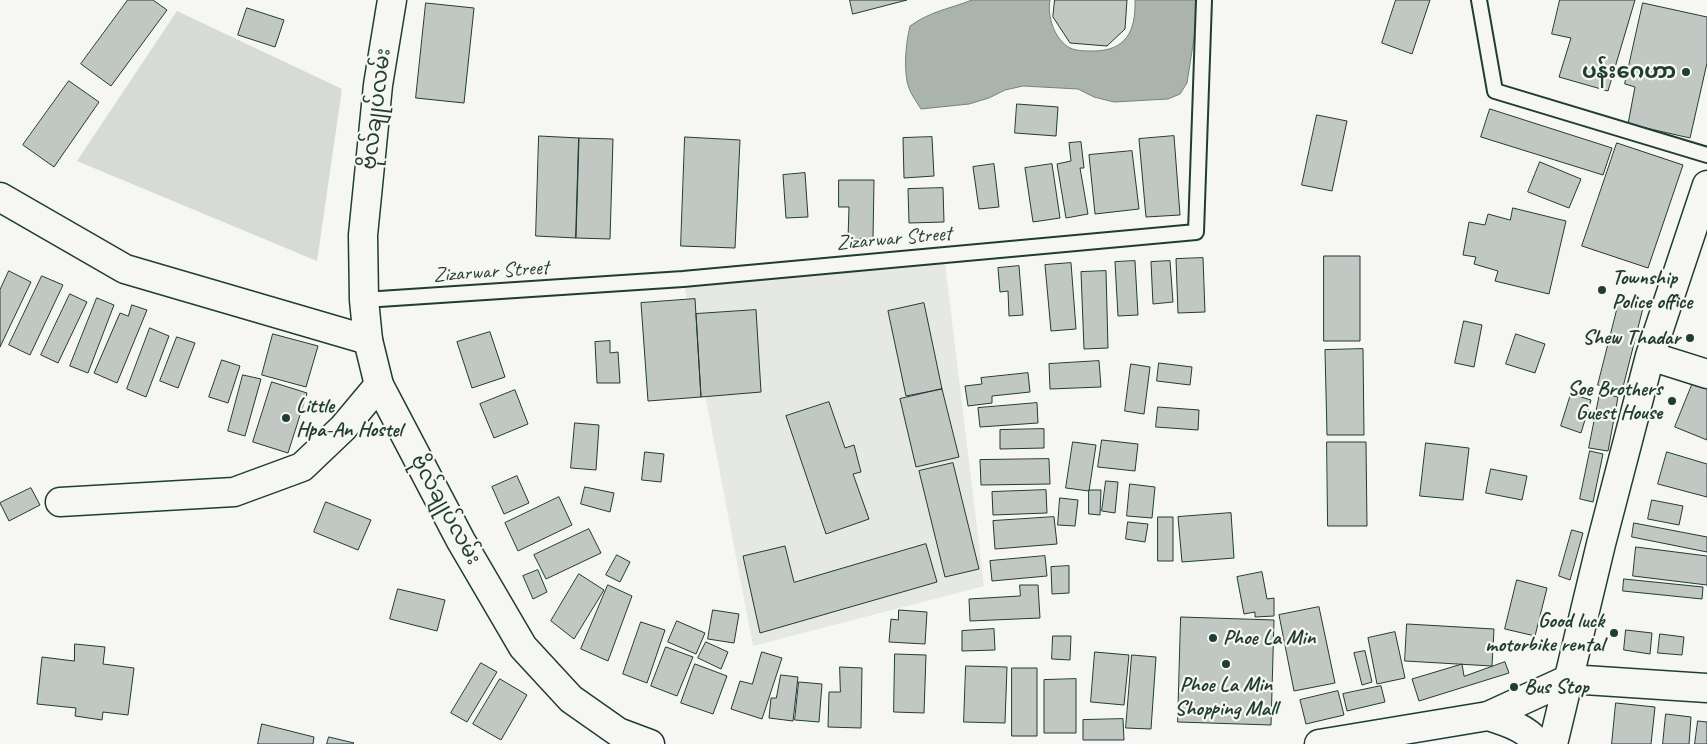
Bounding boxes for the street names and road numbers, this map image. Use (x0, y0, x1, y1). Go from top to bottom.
street label: ဗိုလ်ချုပ်လမ်း (357, 47, 397, 171)
street label: Zizarwar Street (835, 221, 953, 257)
street label: Zizarwar Street (433, 255, 549, 289)
street label: ဗိုလ်ချုပ်လမ်း (404, 450, 486, 570)

